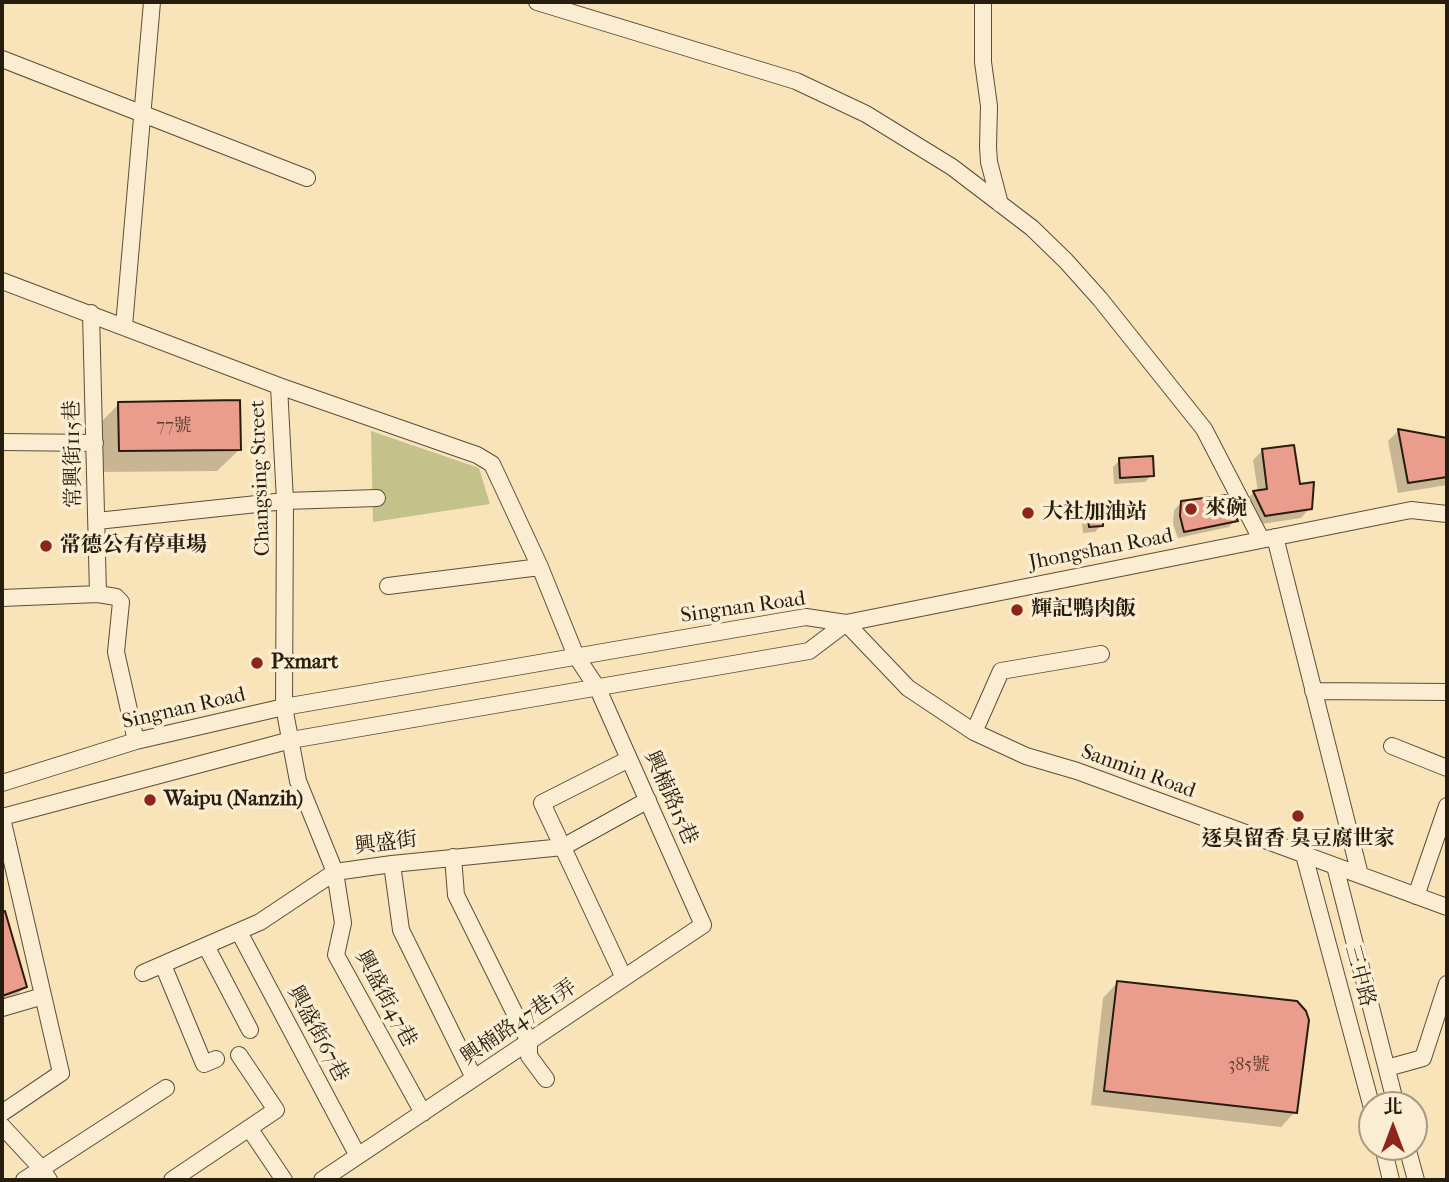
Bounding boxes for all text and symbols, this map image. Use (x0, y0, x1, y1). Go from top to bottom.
street label: Changsing Street (246, 399, 276, 557)
street label: 常興街115巷 (60, 400, 88, 508)
house number: 77號 (156, 416, 192, 438)
place label: 來碗 (1205, 496, 1247, 522)
place label: 大社加油站 (1042, 500, 1147, 526)
marker: 來碗 (1183, 501, 1199, 517)
marker: 大社加油站 (1020, 505, 1036, 521)
street label: Jhongshan Road (1027, 524, 1175, 576)
place label: 常德公有停車場 (60, 533, 207, 559)
marker: 常德公有停車場 (38, 538, 54, 554)
street label: Singnan Road (679, 587, 807, 629)
place label: 輝記鴨肉飯 (1031, 597, 1136, 623)
marker: 輝記鴨肉飯 (1009, 602, 1025, 618)
place label: Pxmart (271, 650, 338, 676)
marker: Pxmart (249, 655, 265, 671)
street label: Singnan Road (120, 683, 248, 735)
street label: Sanmin Road (1077, 740, 1199, 804)
street label: 興楠路15巷 (638, 747, 702, 849)
place label: Waipu (Nanzih) (164, 787, 303, 813)
marker: Waipu (Nanzih) (142, 792, 158, 808)
marker: 逐臭留香 臭豆腐世家 (1290, 808, 1306, 824)
place label: 逐臭留香 臭豆腐世家 (1201, 827, 1395, 853)
street label: 興盛街 (353, 828, 419, 860)
street label: 三中路 (1339, 942, 1379, 1010)
street label: 興盛街47巷 (349, 946, 421, 1052)
street label: 興楠路47巷1弄 (456, 975, 582, 1071)
street label: 興盛街67巷 (281, 982, 353, 1086)
house number: 385號 (1228, 1055, 1270, 1077)
north arrow (1358, 1091, 1428, 1161)
text: 北 (1383, 1096, 1403, 1118)

